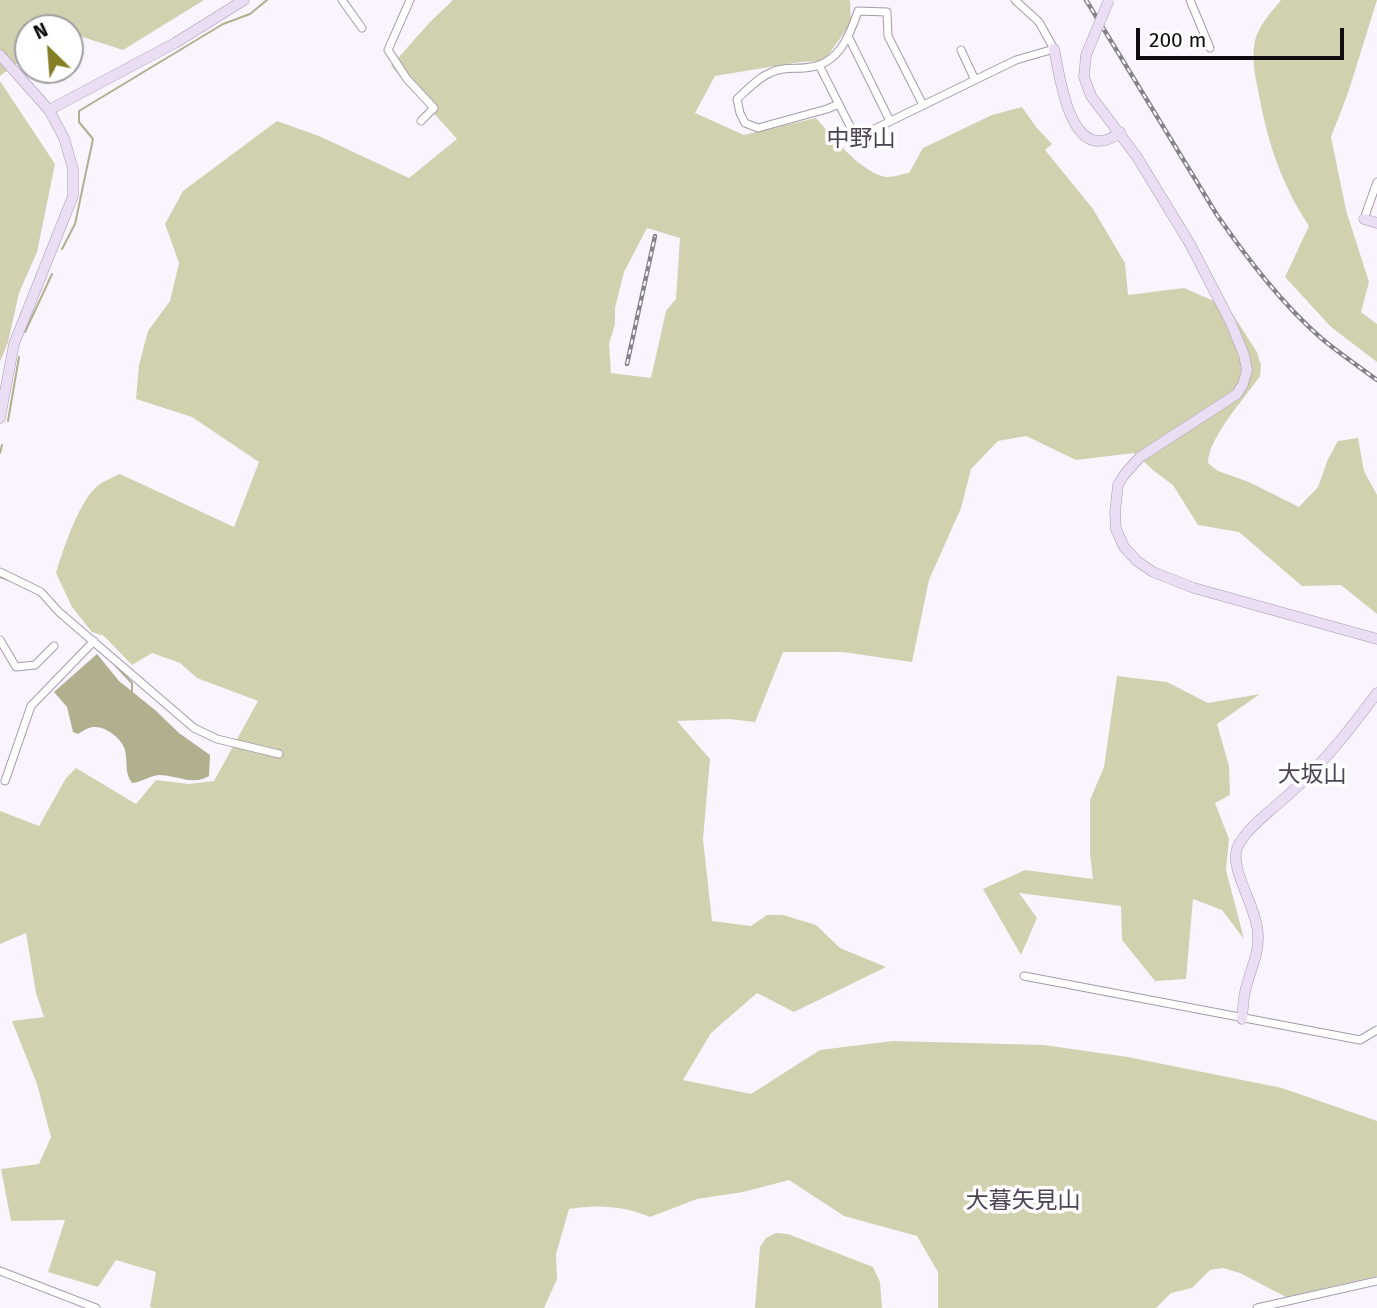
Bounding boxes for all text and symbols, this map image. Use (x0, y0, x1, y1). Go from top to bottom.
north arrow (14, 14, 84, 84)
scale bar (1139, 14, 1347, 58)
text: N (30, 18, 51, 44)
text: 200 m (1149, 27, 1206, 53)
district label: 中野山 (827, 126, 895, 154)
district label: 大坂山 (1278, 762, 1346, 790)
district label: 大暮矢見山 (966, 1188, 1080, 1216)

